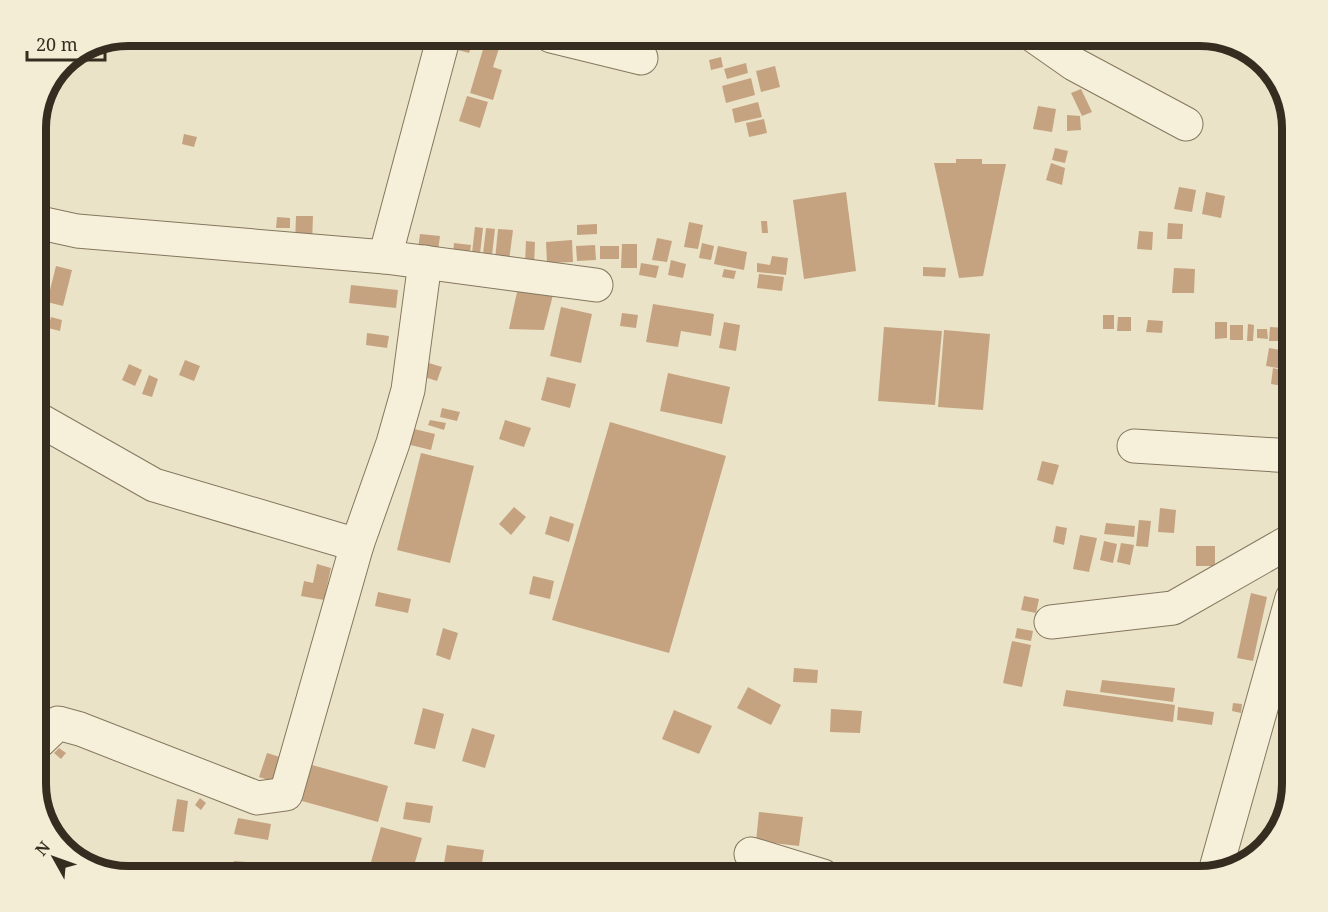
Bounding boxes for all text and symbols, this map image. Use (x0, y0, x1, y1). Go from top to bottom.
scale bar (27, 24, 105, 62)
text: 20 m (36, 32, 78, 56)
north arrow (24, 828, 84, 888)
text: N (30, 836, 55, 860)

